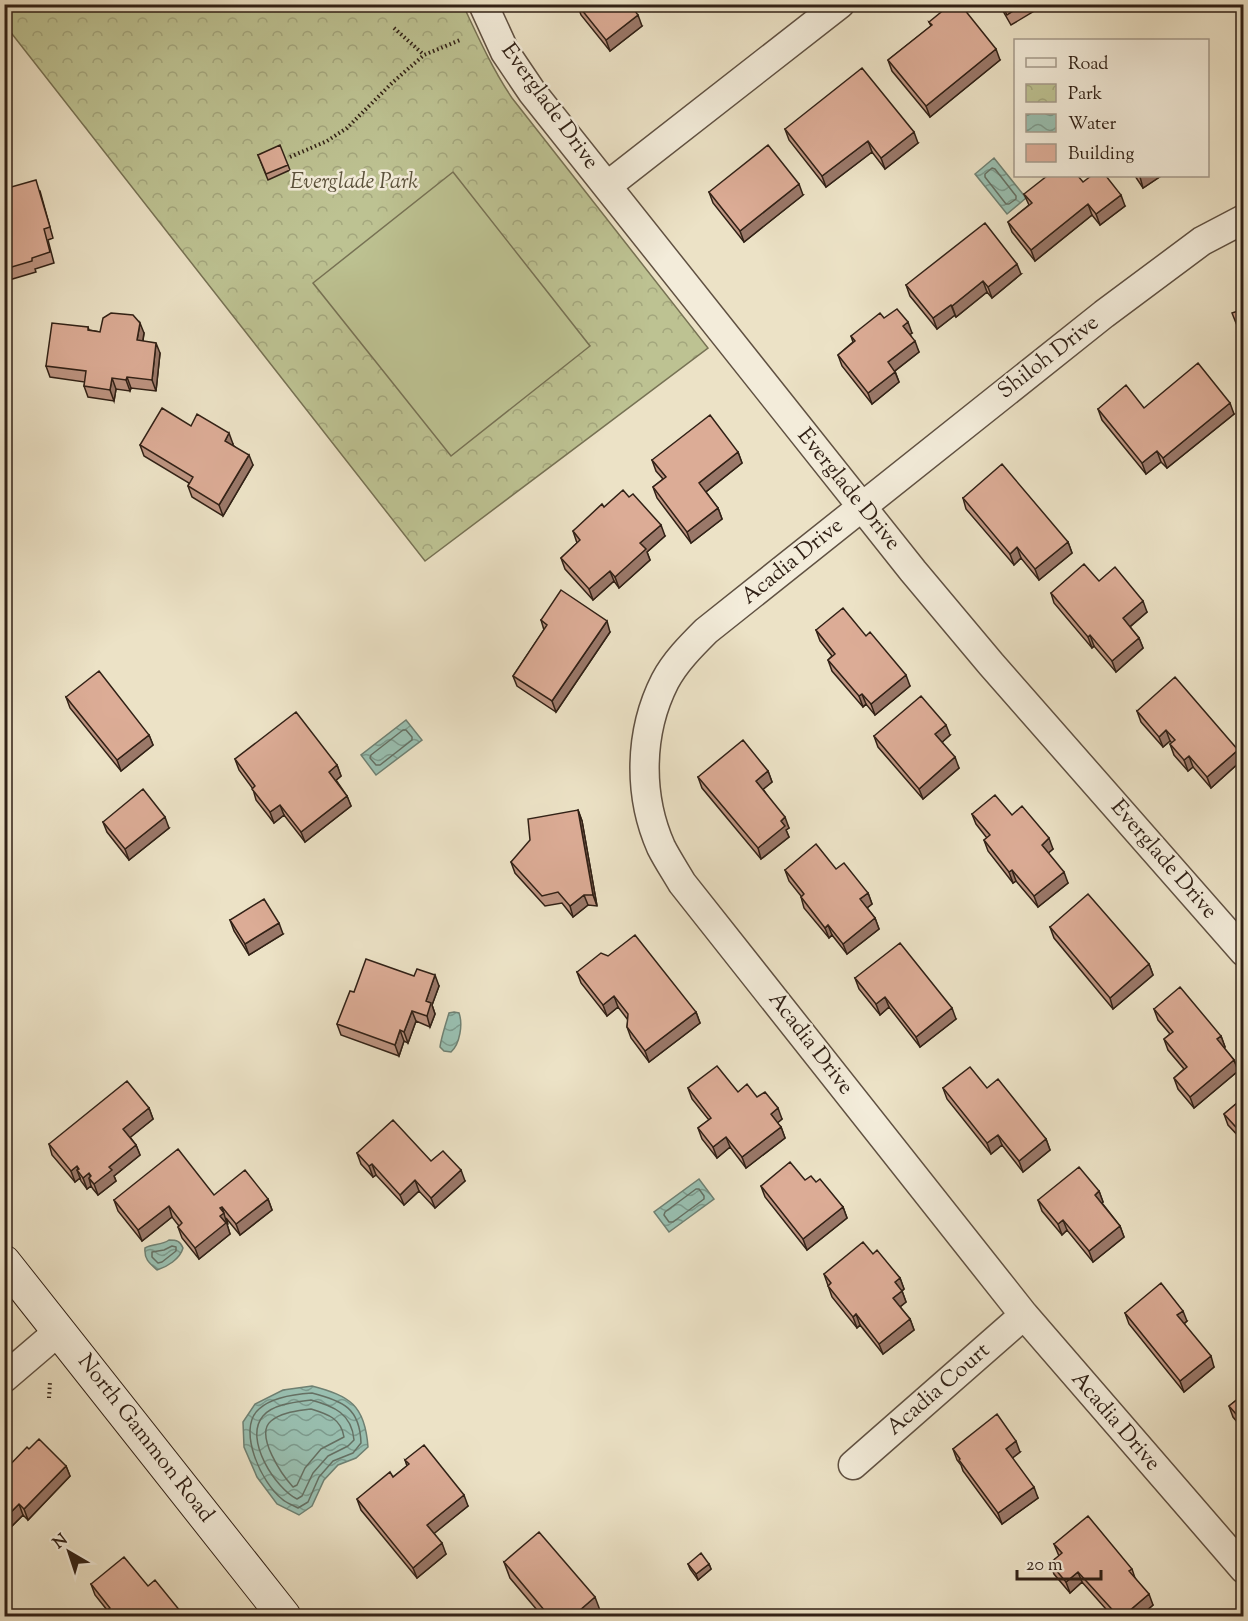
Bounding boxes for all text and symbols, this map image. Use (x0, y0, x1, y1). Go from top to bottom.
street label: Everglade Drive (492, 37, 606, 177)
legend (1014, 39, 1209, 177)
text: Road (1068, 52, 1108, 78)
text: Park (1068, 82, 1103, 108)
text: Water (1068, 112, 1117, 138)
text: Building (1068, 142, 1134, 168)
park label: Everglade Park (290, 167, 418, 199)
street label: Shiloh Drive (992, 308, 1106, 408)
street label: Everglade Drive (789, 422, 907, 558)
street label: Acadia Drive (735, 511, 851, 613)
street label: Everglade Drive (1102, 793, 1224, 927)
street label: Acadia Drive (760, 986, 860, 1102)
street label: Acadia Court (880, 1336, 998, 1444)
street label: North Gammon Road (69, 1348, 221, 1530)
street label: Acadia Drive (1063, 1365, 1167, 1479)
north arrow (39, 1522, 99, 1582)
text: N (49, 1529, 74, 1555)
scale bar (1017, 1543, 1101, 1581)
text: 20 m (1026, 1553, 1063, 1579)

